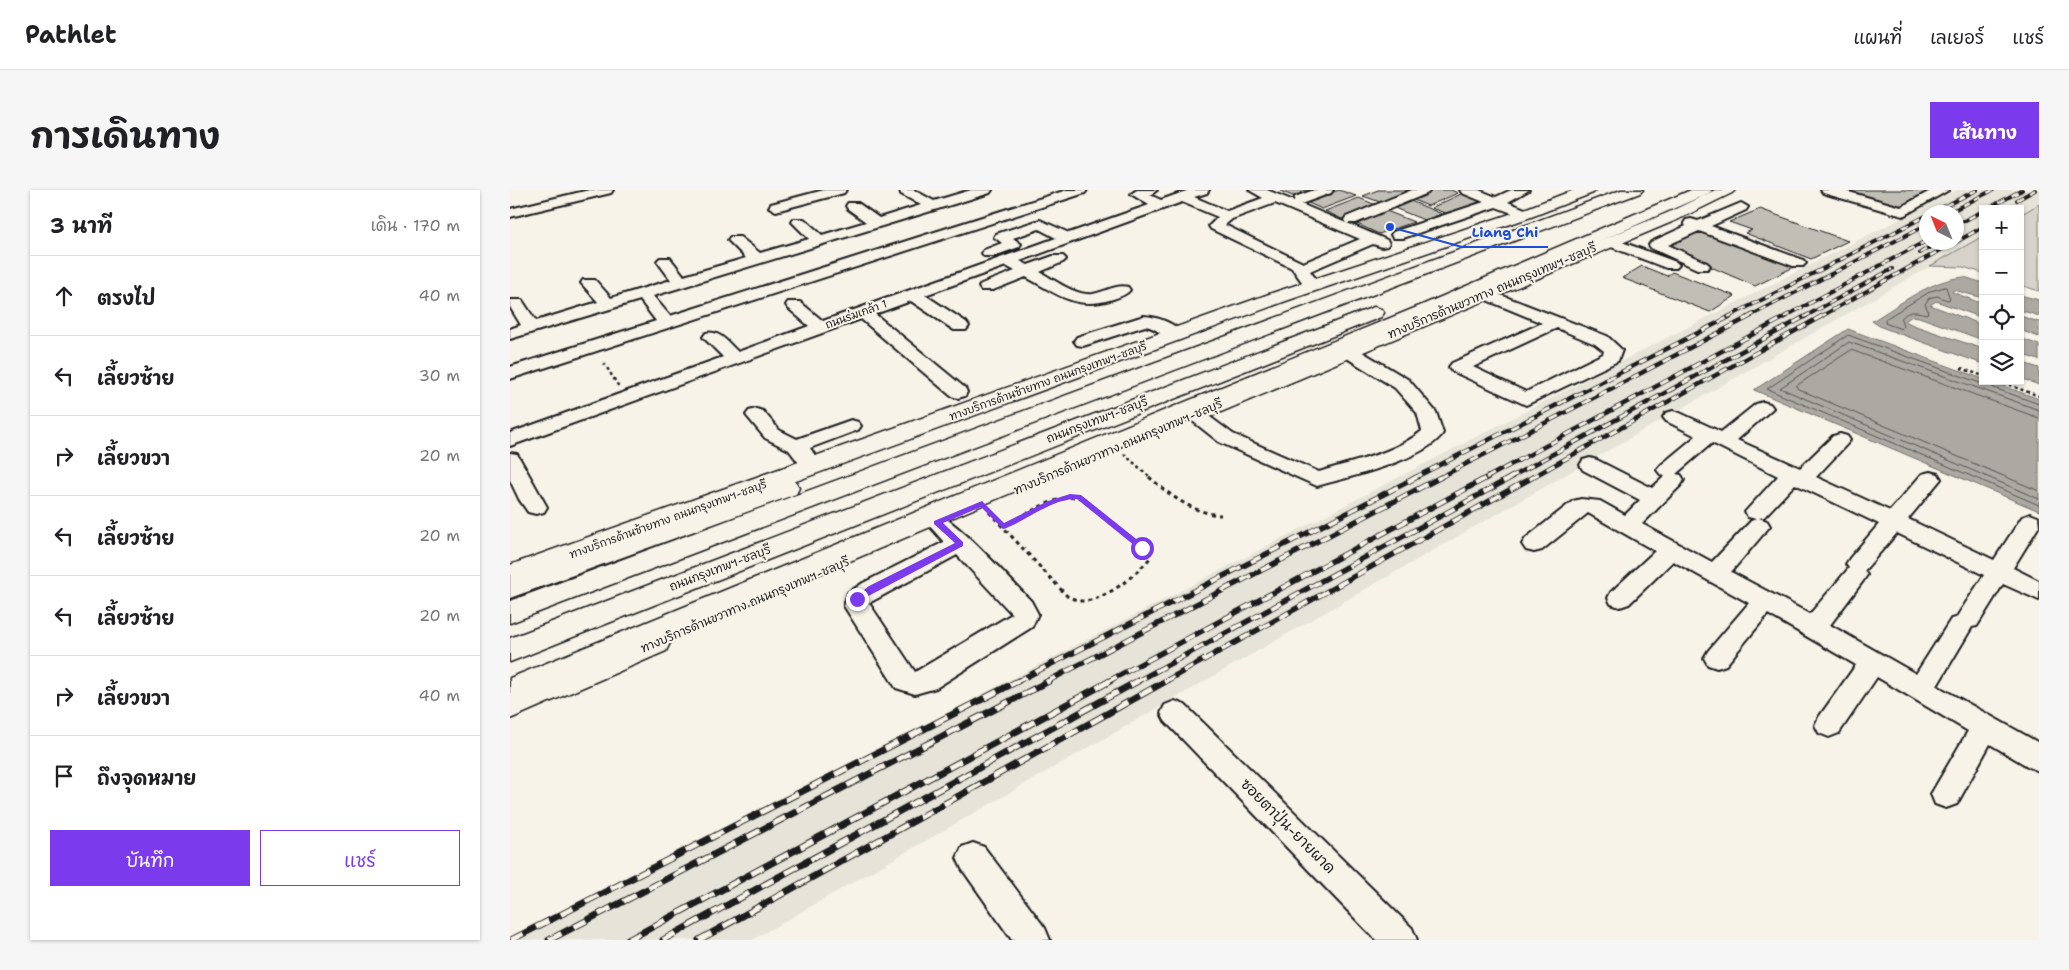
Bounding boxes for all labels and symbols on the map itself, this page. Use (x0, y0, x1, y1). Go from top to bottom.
north arrow (1919, 205, 1964, 250)
callout: Liang Chi (1462, 218, 1548, 247)
text: Liang Chi (1472, 223, 1538, 241)
street label: ทางบริการด้านขวาทาง ถนนกรุงเทพฯ-ชลบุรี (1385, 239, 1600, 343)
street label: ถนนร่มเกล้า 1 (823, 295, 889, 333)
street label: ทางบริการด้านซ้ายทาง ถนนกรุงเทพฯ-ชลบุรี (947, 339, 1149, 423)
street label: ถนนกรุงเทพฯ-ชลบุรี (1044, 394, 1150, 446)
street label: ทางบริการด้านขวาทาง ถนนกรุงเทพฯ-ชลบุรี (1011, 395, 1226, 499)
street label: ทางบริการด้านซ้ายทาง ถนนกรุงเทพฯ-ชลบุรี (567, 477, 770, 563)
route start (1131, 537, 1154, 560)
street label: ถนนกรุงเทพฯ-ชลบุรี (667, 541, 774, 596)
street label: ทางบริการด้านขวาทาง ถนนกรุงเทพฯ-ชลบุรี (638, 553, 853, 657)
route end (846, 588, 869, 611)
street label: ซอยตาปุ่น-ยายผาด (1235, 774, 1340, 879)

